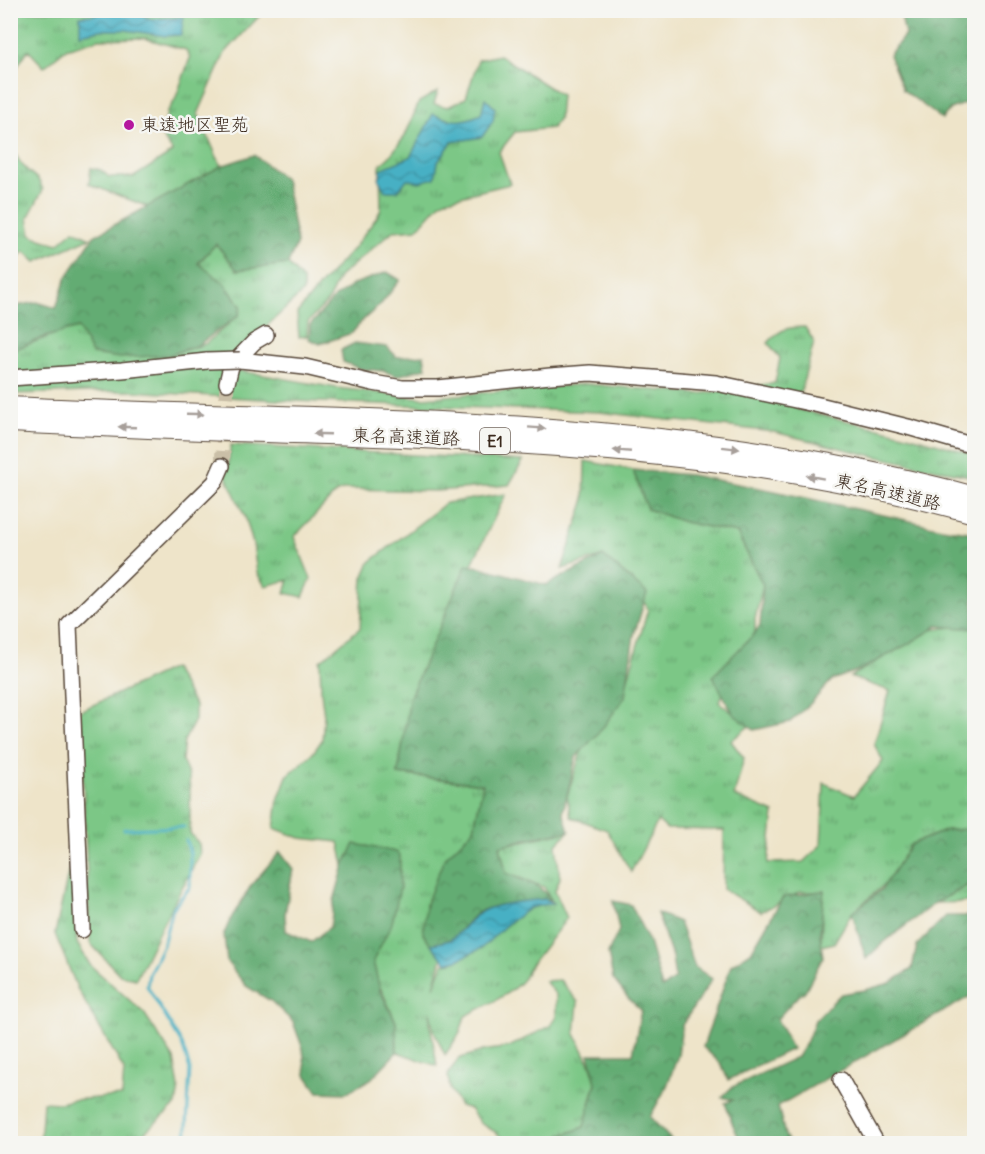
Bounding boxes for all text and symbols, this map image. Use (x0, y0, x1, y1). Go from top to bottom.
place label: 東遠地区聖苑 (141, 113, 249, 136)
marker: 東遠地区聖苑 (122, 118, 136, 132)
one-way arrow (185, 409, 204, 419)
one-way arrow (118, 422, 137, 432)
street label: 東名高速道路 (352, 423, 460, 450)
one-way arrow (527, 423, 546, 433)
road number: E1 (480, 428, 510, 454)
one-way arrow (313, 429, 332, 439)
one-way arrow (721, 443, 740, 452)
one-way arrow (612, 446, 631, 456)
street label: 東名高速道路 (833, 468, 943, 515)
one-way arrow (805, 472, 824, 481)

